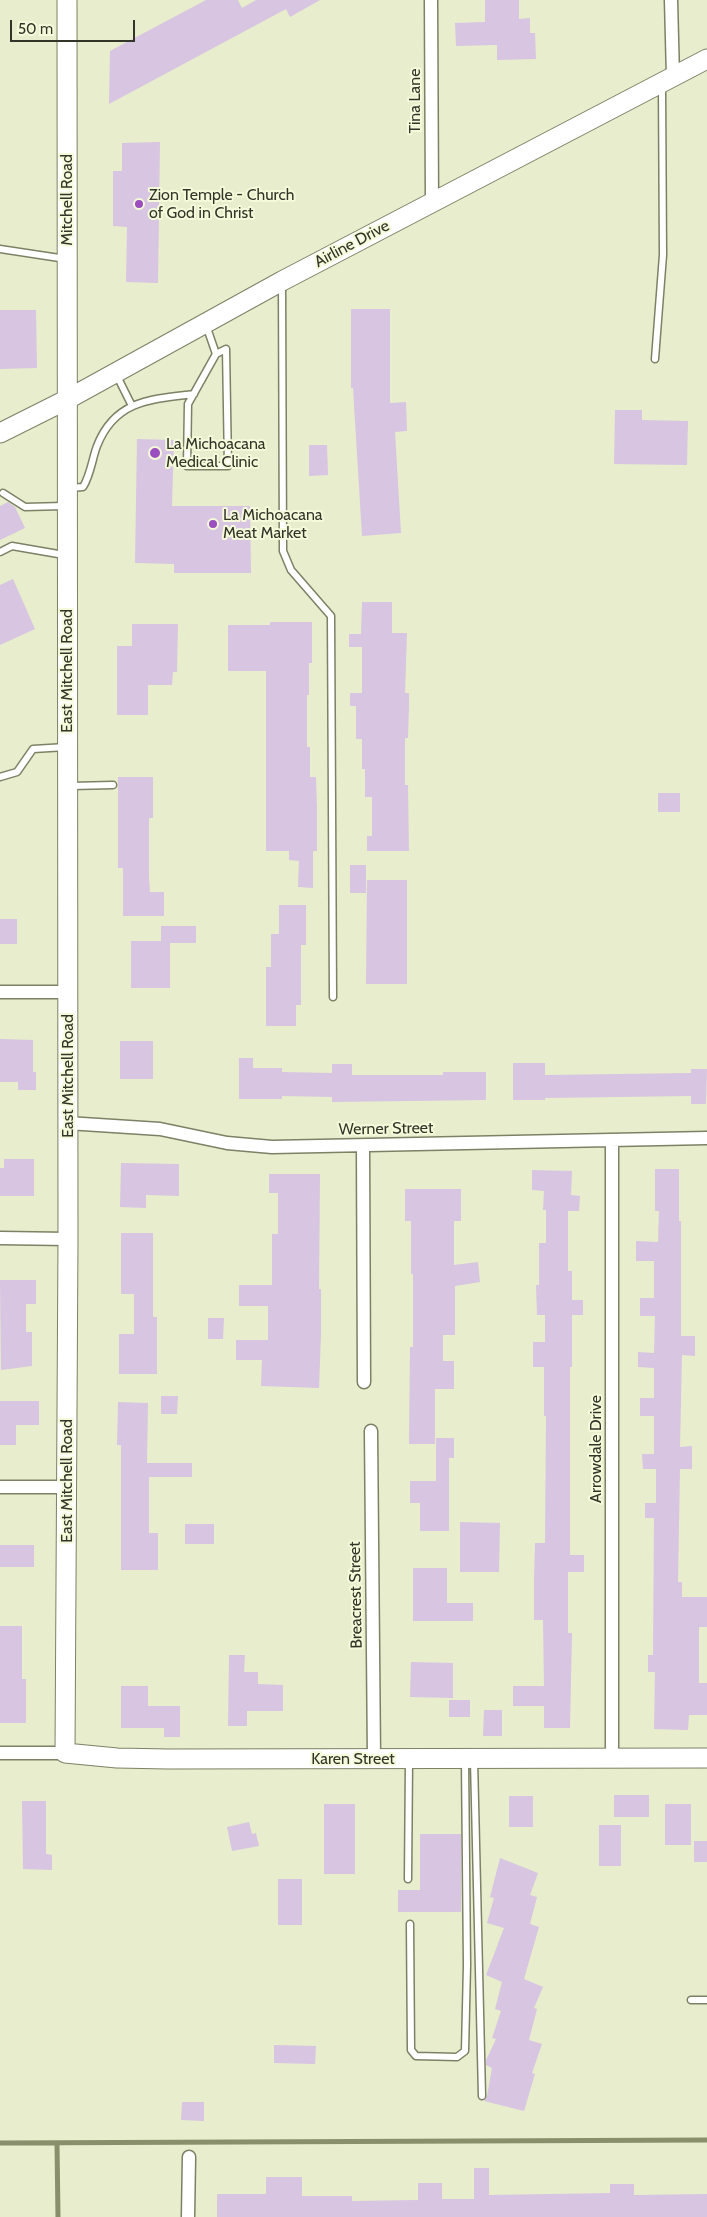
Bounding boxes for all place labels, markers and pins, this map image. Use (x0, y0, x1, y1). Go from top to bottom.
place label: Zion Temple - Church of God in Christ (149, 185, 294, 223)
marker: Zion Temple - Church of God in Christ (133, 198, 145, 210)
place label: La Michoacana Medical Clinic (166, 434, 266, 472)
marker: La Michoacana Medical Clinic (148, 446, 162, 460)
place label: La Michoacana Meat Market (223, 505, 323, 543)
marker: La Michoacana Meat Market (207, 518, 219, 530)

